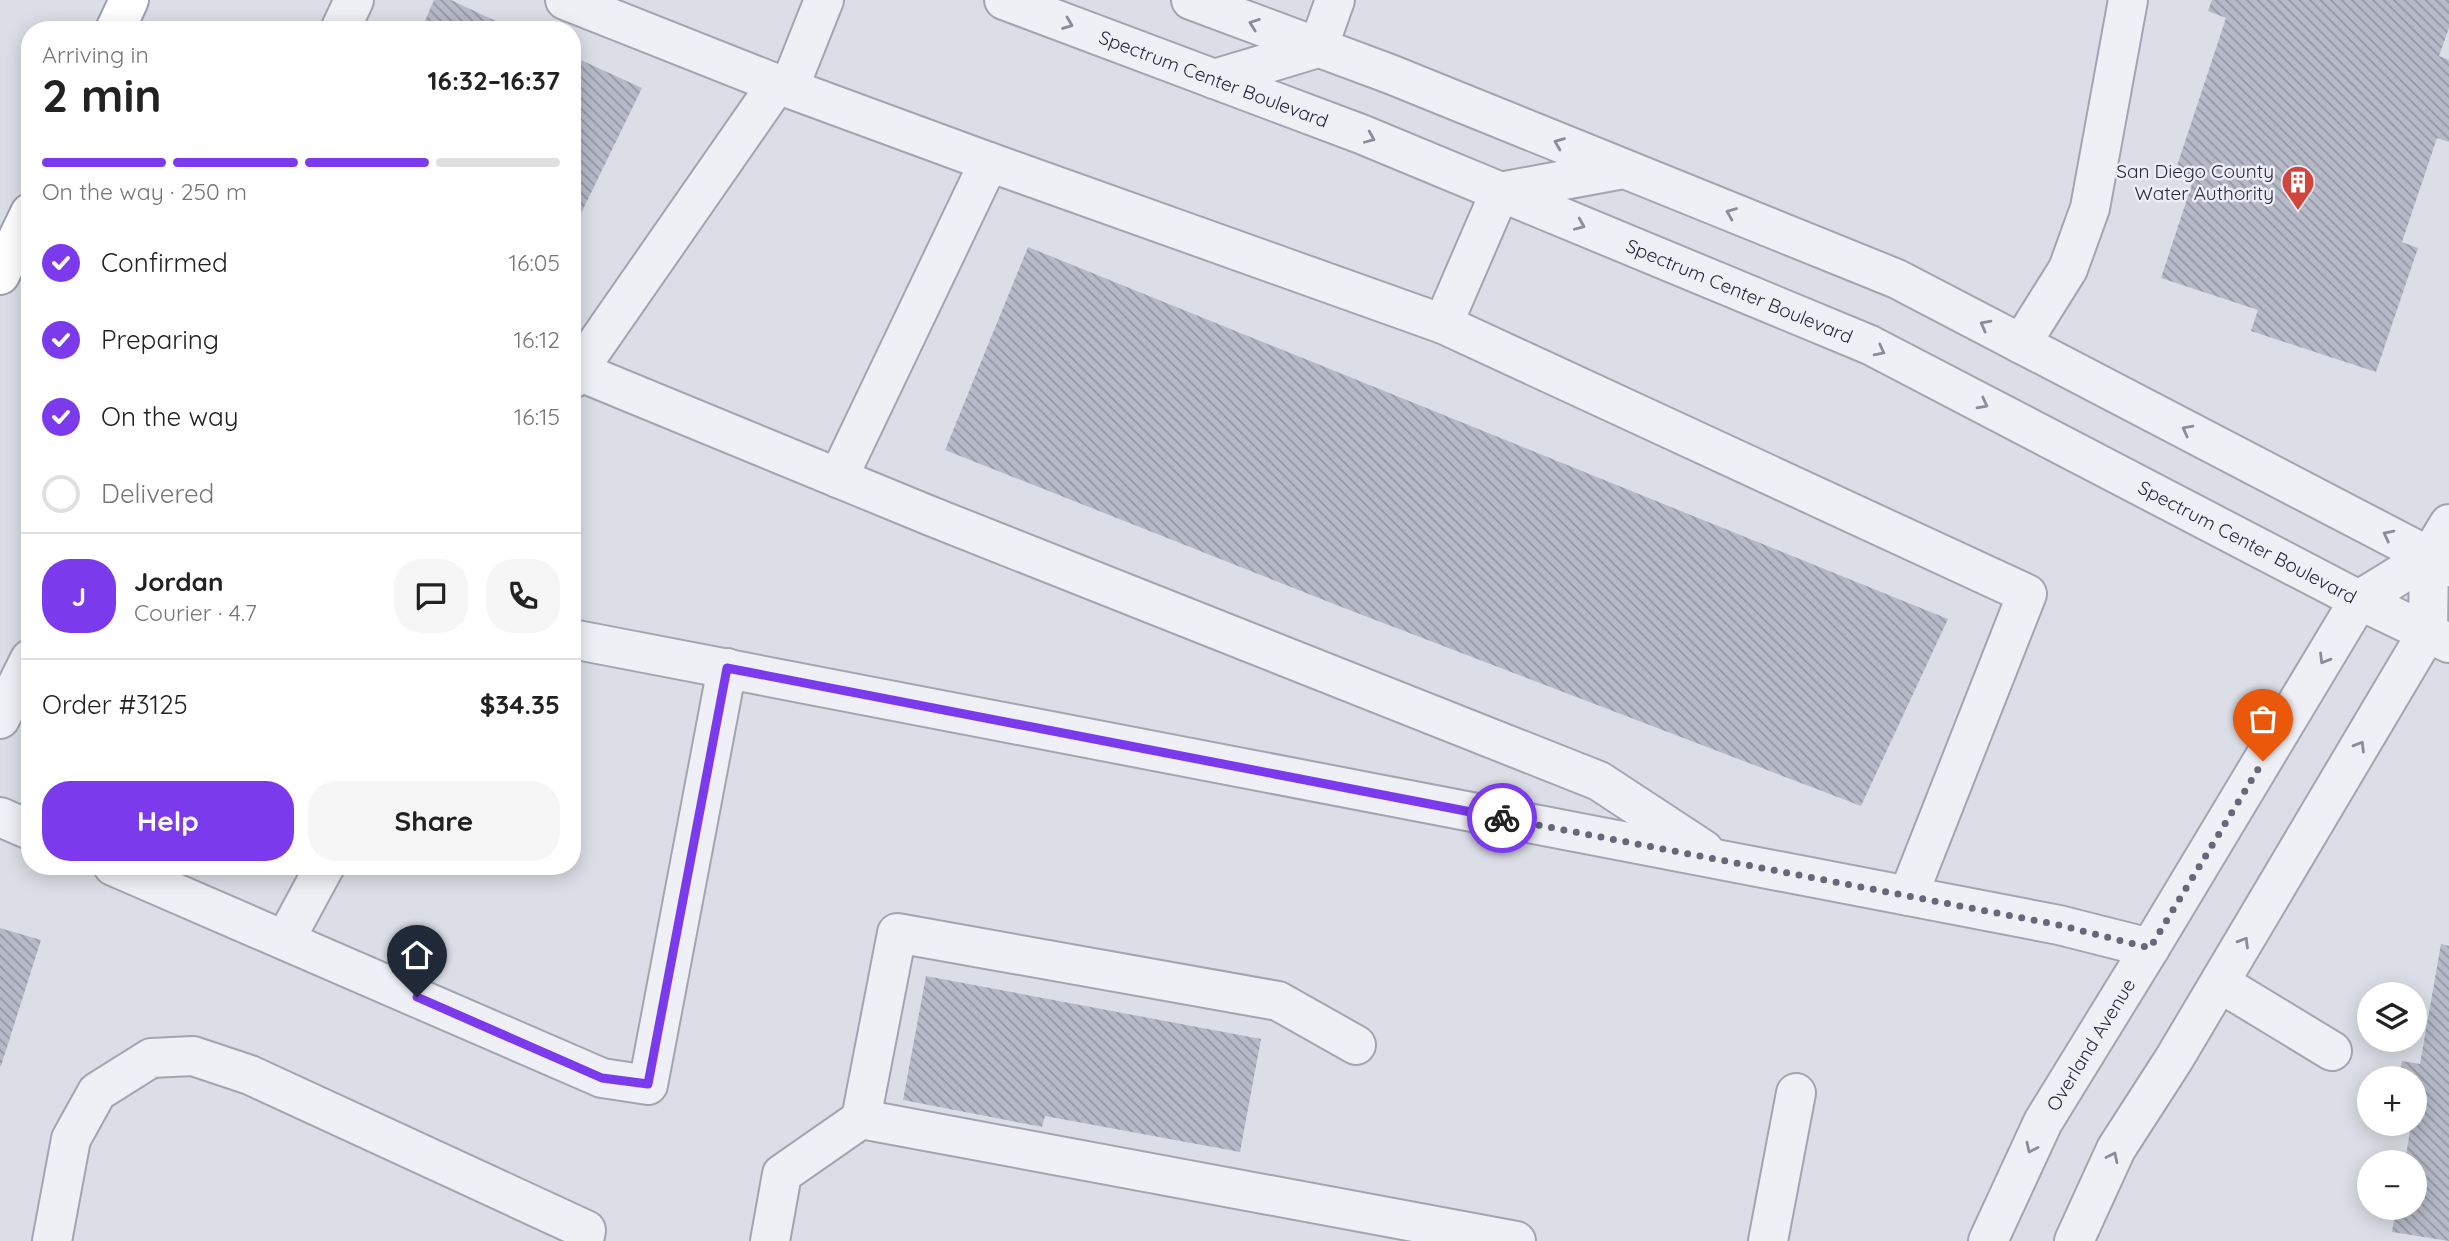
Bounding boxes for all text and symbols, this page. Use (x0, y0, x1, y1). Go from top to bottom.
one-way arrow (1061, 16, 1073, 30)
one-way arrow (1249, 18, 1261, 32)
street label: Spectrum Center Boulevard (1096, 25, 1332, 133)
text: Arriving in (42, 40, 149, 69)
text: 16:32–16:37 (427, 64, 560, 97)
text: 2 min (42, 66, 162, 124)
one-way arrow (1363, 129, 1375, 143)
one-way arrow (1554, 137, 1567, 151)
place label: San Diego County Water Authority (2116, 159, 2274, 205)
building icon: San Diego County Water Authority (2279, 163, 2317, 212)
text: On the way · 250 m (42, 177, 247, 206)
one-way arrow (1726, 207, 1738, 221)
one-way arrow (1573, 217, 1585, 231)
street label: Spectrum Center Boulevard (1623, 233, 1856, 349)
icon: check (42, 244, 80, 282)
text: Confirmed (101, 246, 228, 279)
text: 16:05 (509, 248, 560, 277)
one-way arrow (1980, 320, 1992, 333)
icon: check (42, 321, 80, 359)
text: Preparing (101, 323, 219, 356)
text: 16:12 (514, 325, 560, 354)
one-way arrow (1873, 342, 1886, 356)
one-way arrow (1976, 396, 1988, 410)
icon: check (42, 398, 80, 436)
text: On the way (101, 400, 239, 433)
text: 16:15 (514, 402, 560, 431)
one-way arrow (2181, 425, 2194, 439)
street label: Spectrum Center Boulevard (2134, 475, 2361, 609)
text: Delivered (101, 477, 214, 510)
one-way arrow (2383, 530, 2396, 544)
button: chat (394, 559, 468, 633)
button: phone (486, 559, 560, 633)
text: Jordan (134, 565, 223, 598)
text: J (72, 580, 86, 613)
text: Courier · 4.7 (134, 598, 257, 627)
one-way arrow (2319, 651, 2332, 664)
text: Order #3125 (42, 688, 188, 721)
text: $34.35 (480, 688, 560, 721)
pin (2233, 689, 2293, 761)
icon: bag (2244, 700, 2282, 738)
one-way arrow (2352, 740, 2365, 753)
button: Help (42, 781, 294, 861)
button: Share (308, 781, 560, 861)
courier (1467, 783, 1537, 853)
icon: bike (1483, 799, 1521, 837)
pin (387, 925, 447, 997)
icon: home (398, 936, 436, 974)
one-way arrow (2236, 936, 2249, 949)
street label: Overland Avenue (2041, 974, 2140, 1115)
map controls (2357, 982, 2427, 1220)
button: layers (2357, 982, 2427, 1052)
button: + (2357, 1066, 2427, 1136)
one-way arrow (2025, 1141, 2039, 1153)
button: − (2357, 1150, 2427, 1220)
one-way arrow (2105, 1152, 2119, 1164)

